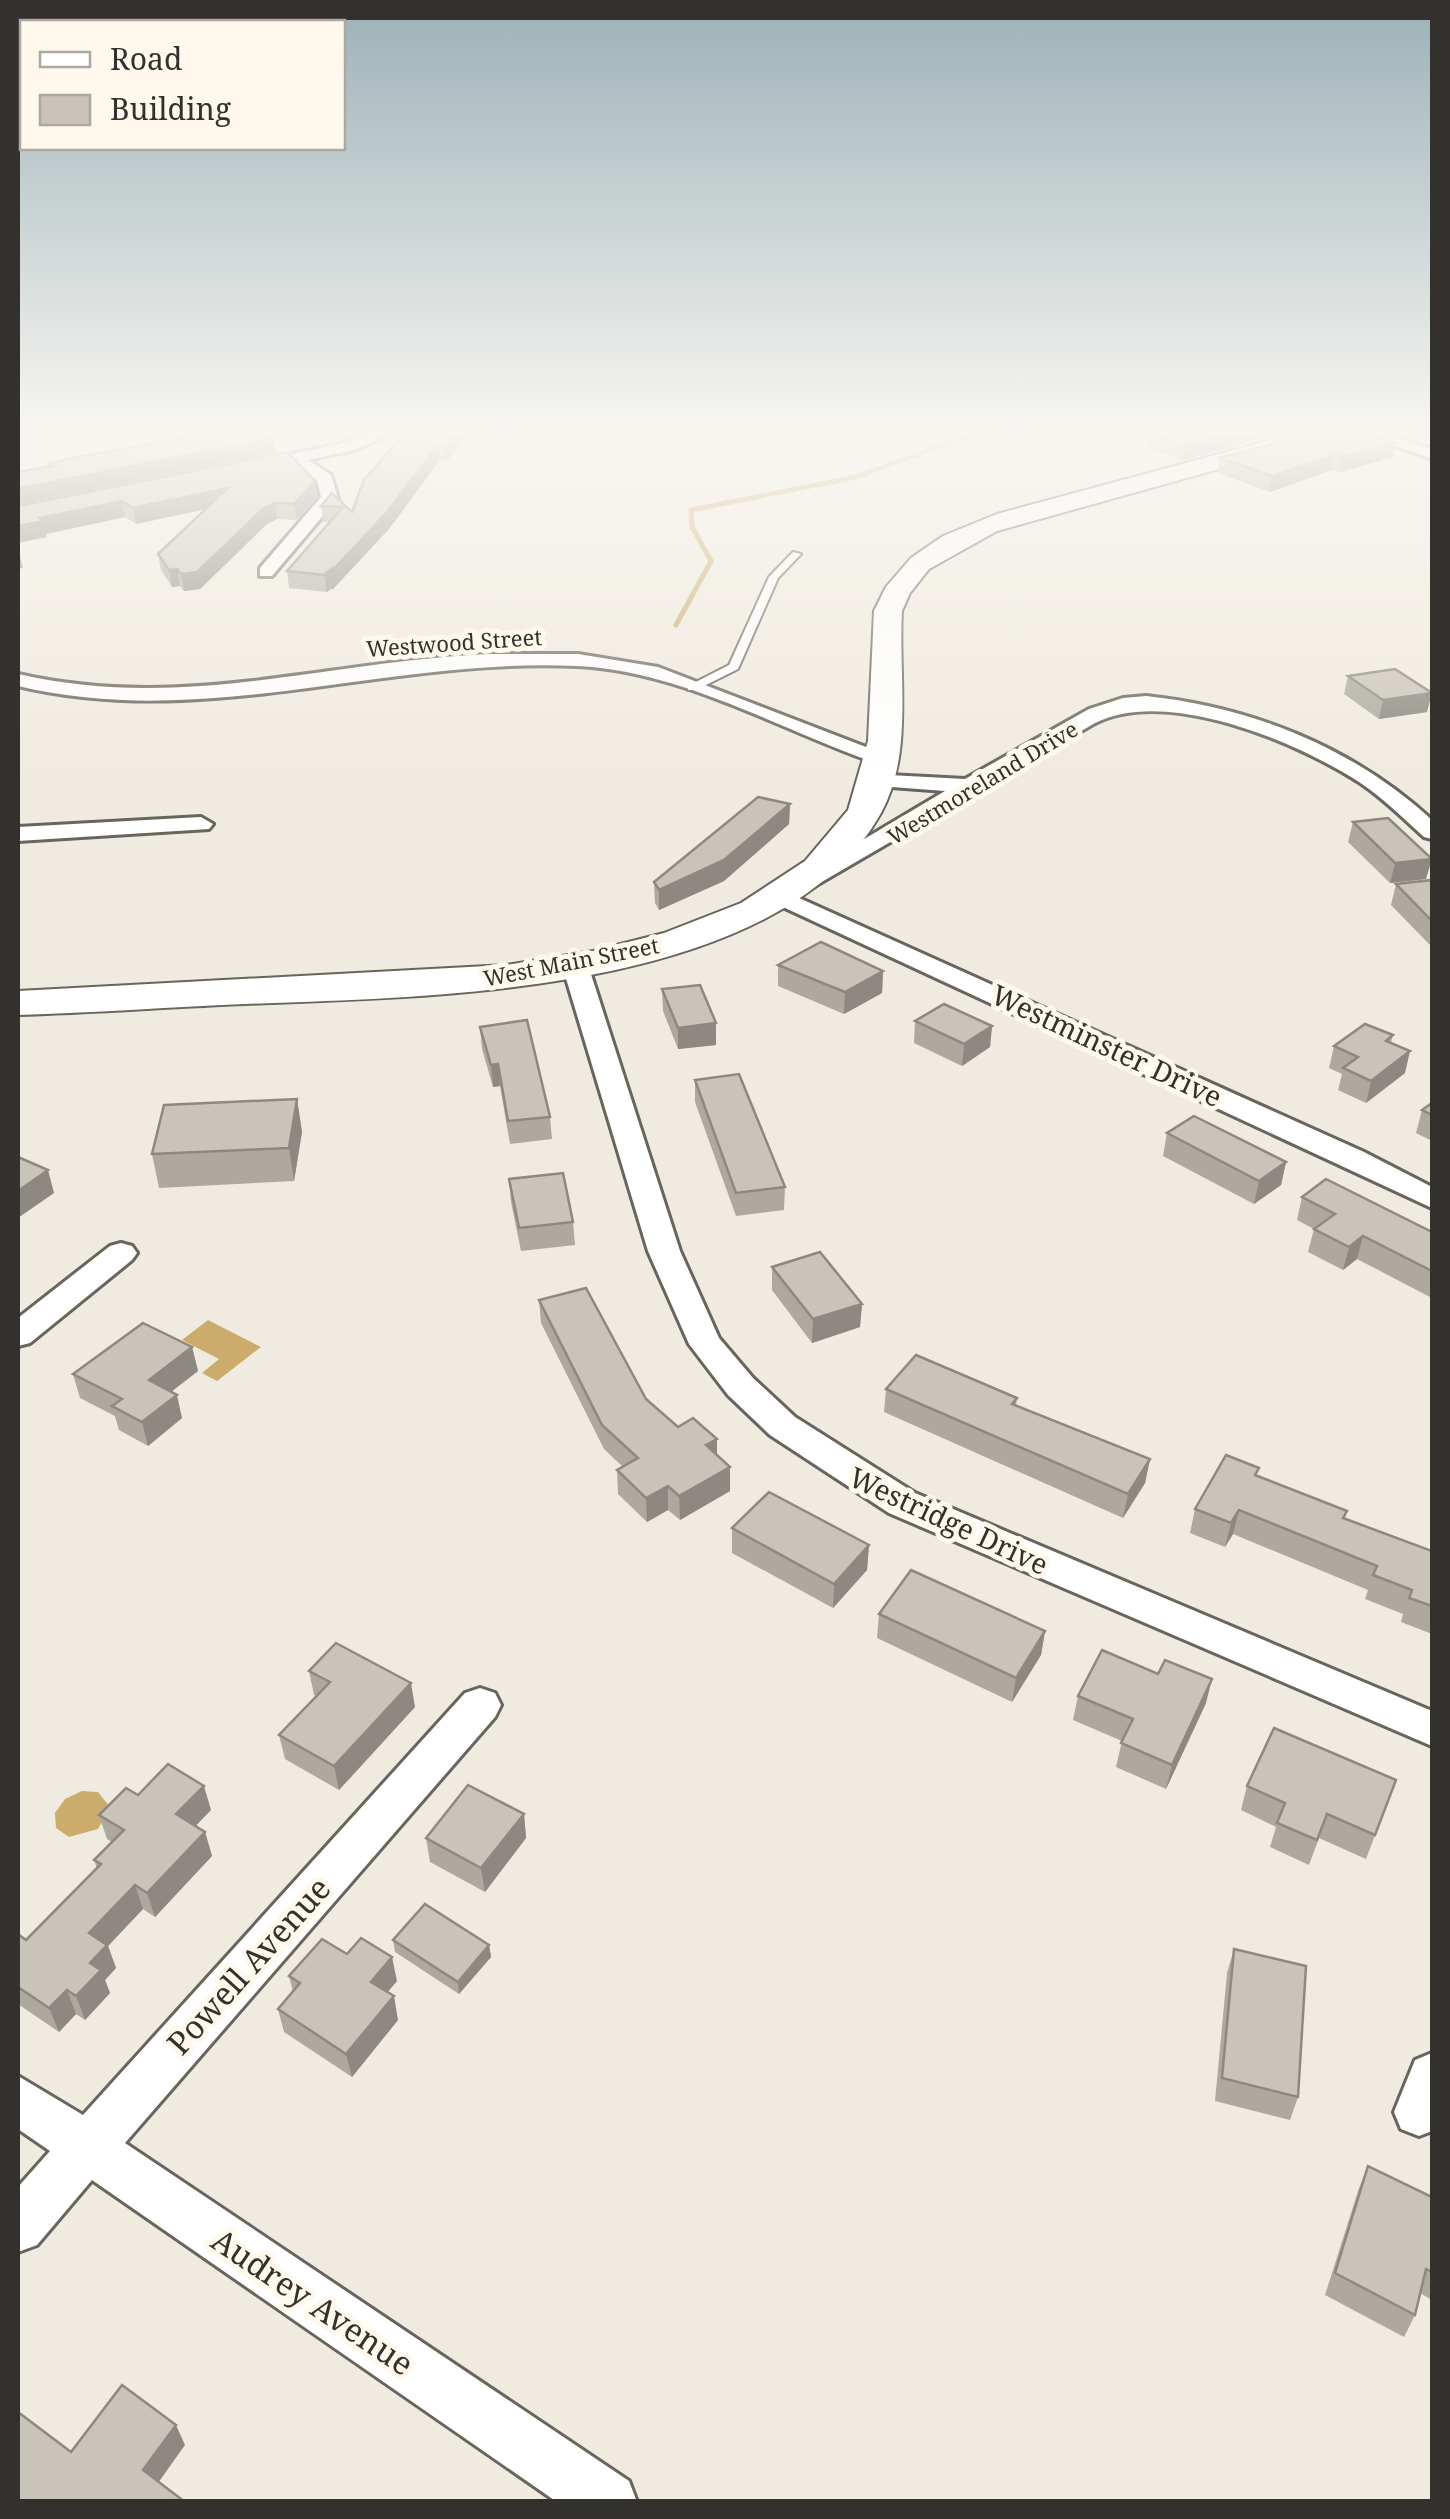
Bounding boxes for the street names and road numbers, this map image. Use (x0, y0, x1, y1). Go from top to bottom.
street label: Westwood Street (365, 621, 543, 663)
street label: Westmoreland Drive (881, 713, 1083, 851)
street label: West Main Street (481, 929, 662, 993)
street label: Westminster Drive (986, 975, 1228, 1115)
street label: Westridge Drive (843, 1457, 1055, 1583)
street label: Powell Avenue (157, 1867, 339, 2063)
street label: Audrey Avenue (204, 2218, 422, 2384)

